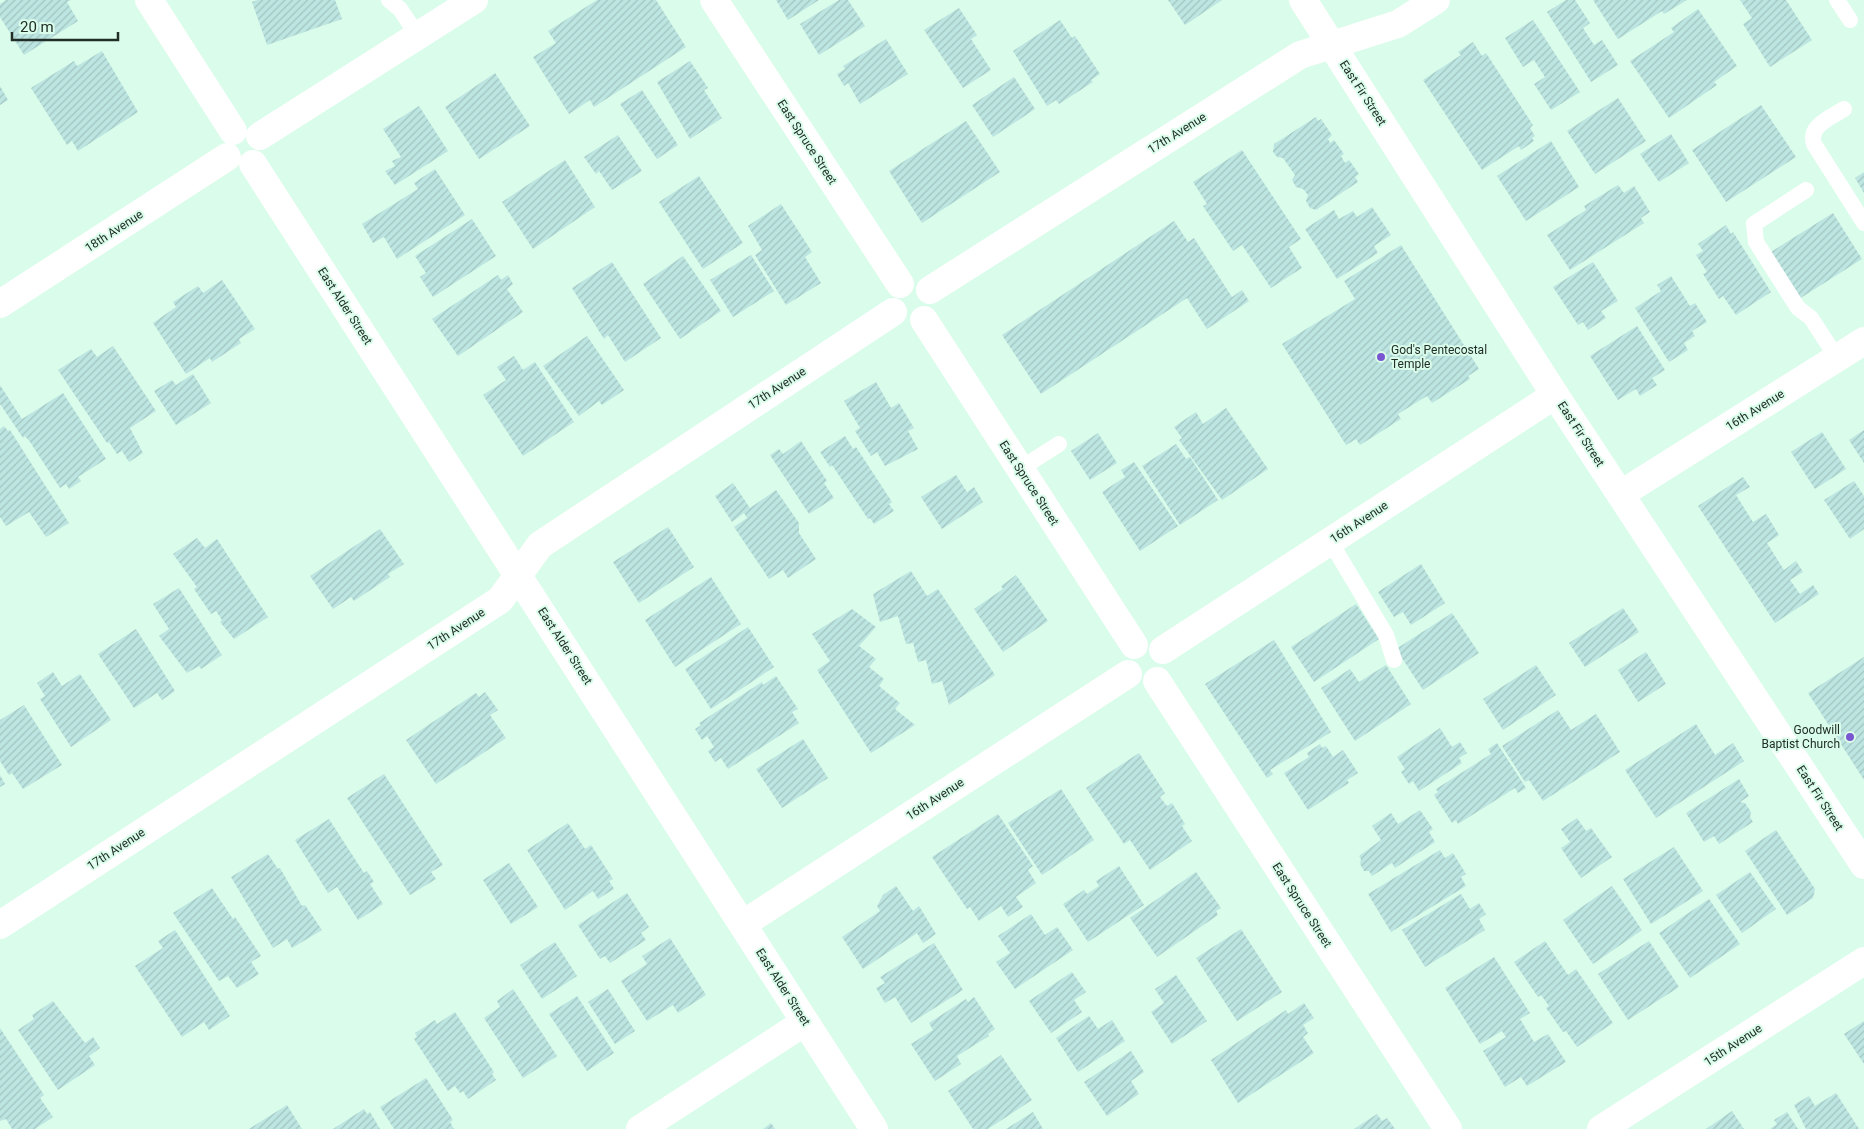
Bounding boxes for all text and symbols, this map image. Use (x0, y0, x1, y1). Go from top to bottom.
scale bar (12, 10, 119, 42)
text: 20 m (20, 18, 54, 36)
street label: East Fir Street (1337, 58, 1389, 128)
street label: East Spruce Street (774, 97, 840, 187)
street label: 17th Avenue (1145, 110, 1209, 156)
street label: 18th Avenue (82, 207, 146, 255)
street label: East Alder Street (315, 265, 375, 347)
place label: God's Pentecostal Temple (1391, 343, 1487, 371)
marker: God's Pentecostal Temple (1375, 351, 1387, 363)
street label: 17th Avenue (745, 364, 809, 412)
street label: 16th Avenue (1723, 387, 1787, 433)
street label: East Fir Street (1555, 399, 1607, 469)
street label: East Spruce Street (996, 438, 1062, 528)
street label: 16th Avenue (1327, 498, 1391, 546)
street label: 17th Avenue (424, 605, 488, 653)
street label: East Alder Street (535, 605, 595, 687)
place label: Goodwill Baptist Church (1761, 723, 1840, 751)
marker: Goodwill Baptist Church (1844, 731, 1856, 743)
street label: East Fir Street (1794, 763, 1846, 833)
street label: 16th Avenue (903, 775, 967, 823)
street label: 17th Avenue (84, 825, 148, 873)
street label: East Spruce Street (1269, 860, 1335, 950)
street label: East Alder Street (753, 946, 813, 1028)
street label: 15th Avenue (1701, 1021, 1765, 1069)

